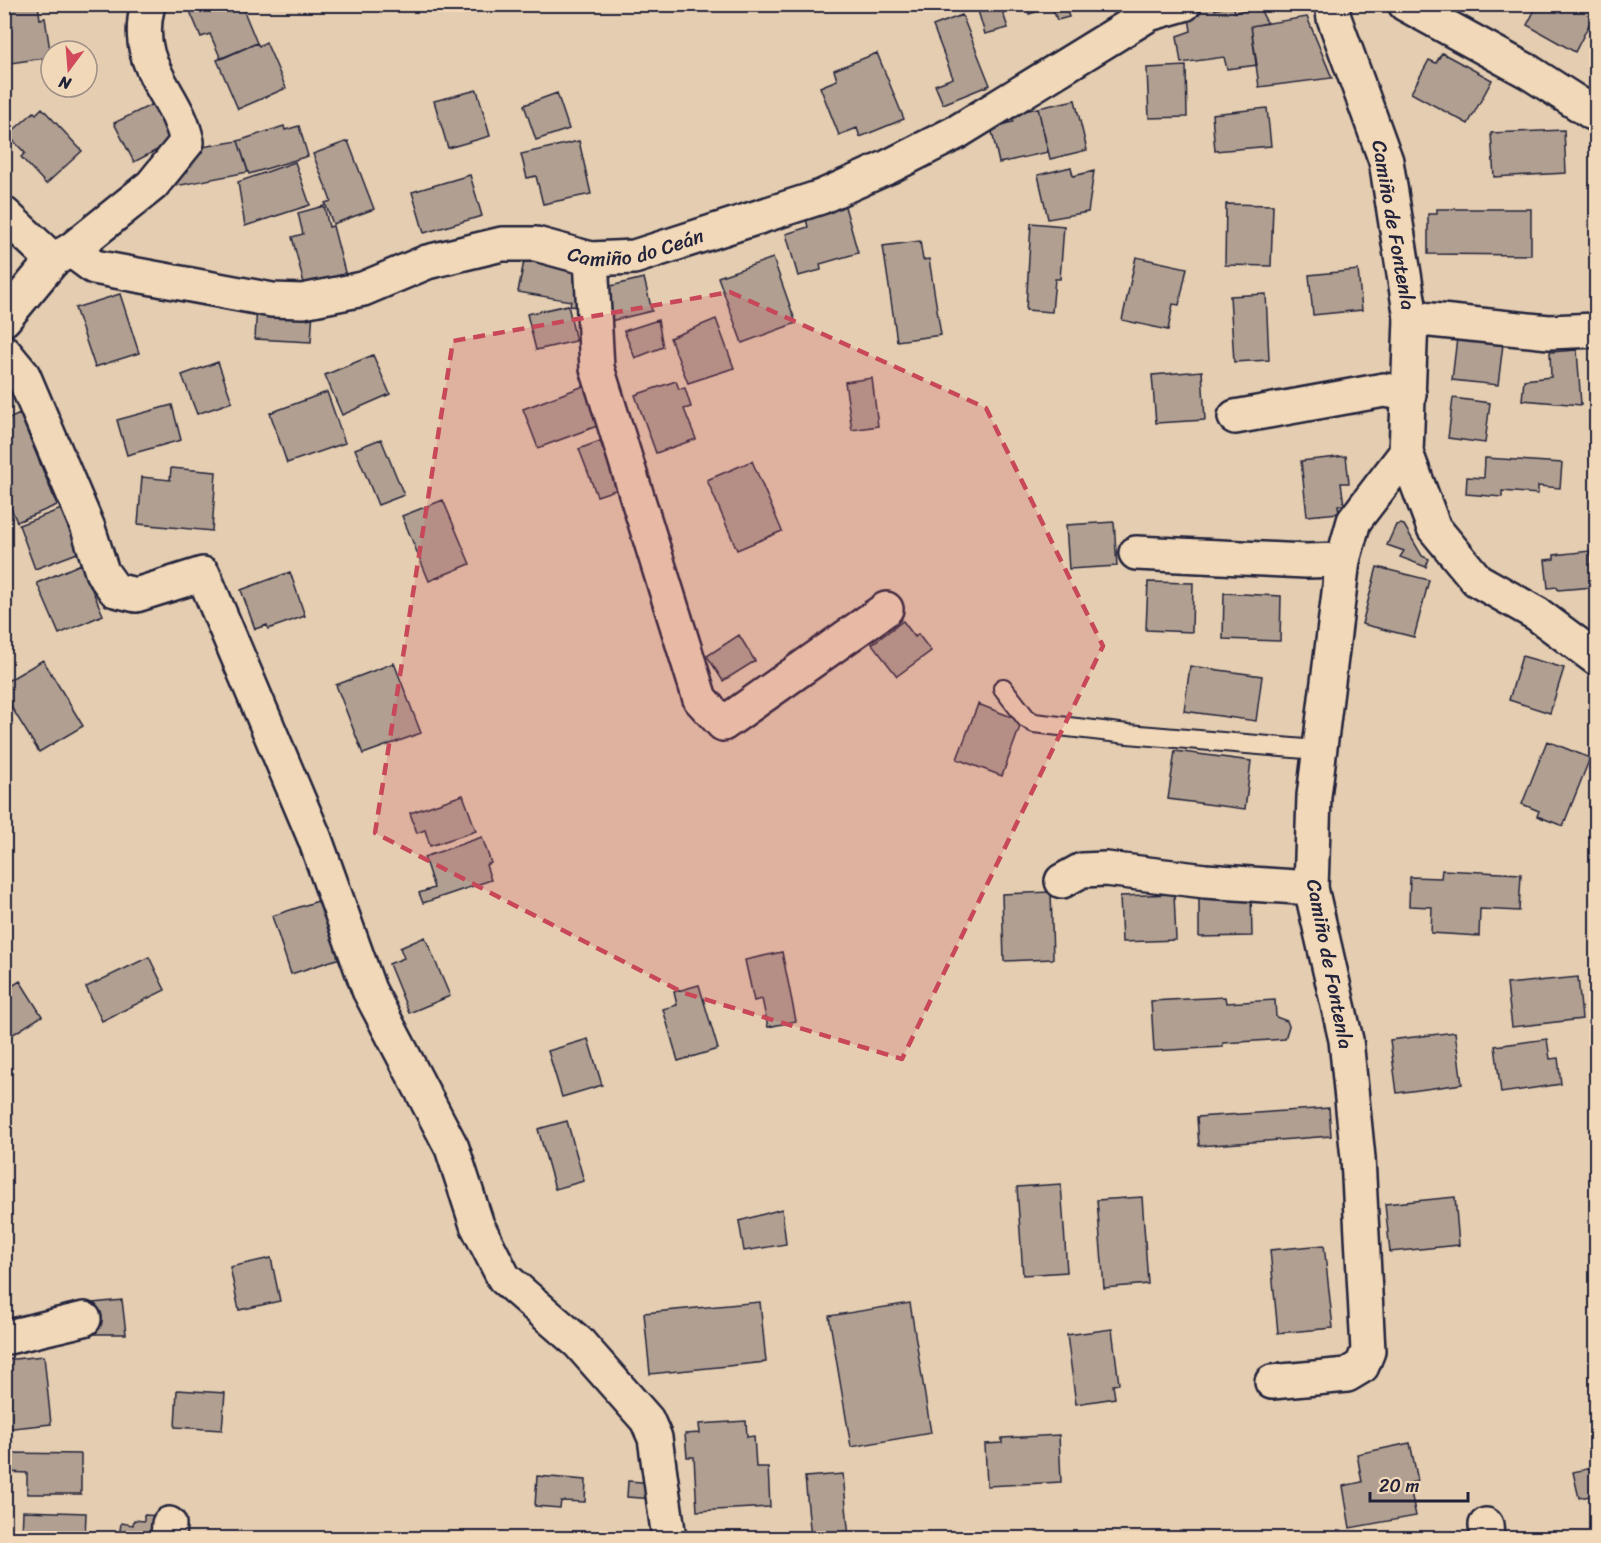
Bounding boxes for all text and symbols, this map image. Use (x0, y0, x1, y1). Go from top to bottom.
north arrow (39, 39, 99, 99)
text: N (55, 67, 75, 99)
street label: Camiño de Fontenla (1361, 137, 1426, 313)
street label: Camiño do Ceán (564, 219, 709, 277)
street label: Camiño de Fontenla (1296, 876, 1363, 1052)
scale bar (1370, 1465, 1468, 1503)
text: 20 m (1379, 1470, 1419, 1502)

